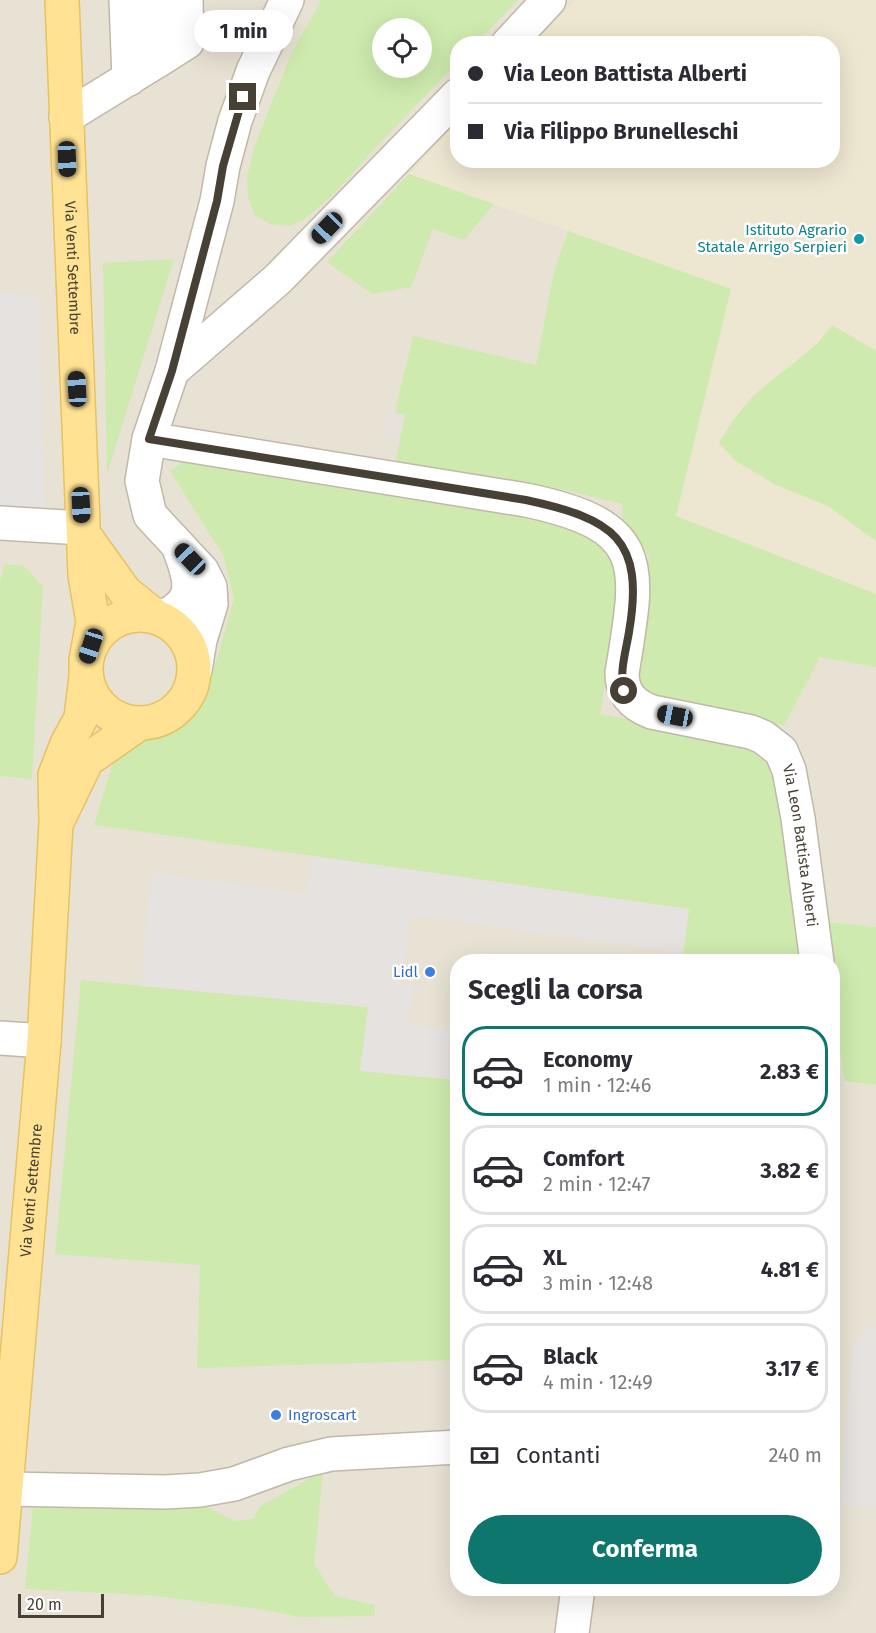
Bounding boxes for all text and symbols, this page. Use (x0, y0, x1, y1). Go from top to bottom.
callout: 1 min (194, 10, 292, 52)
map controls (372, 18, 432, 78)
button: locate (372, 18, 432, 78)
text: 1 min (219, 19, 268, 43)
text: Via Leon Battista Alberti (504, 60, 747, 87)
route end (229, 83, 256, 110)
text: Via Filippo Brunelleschi (504, 118, 738, 145)
car (57, 141, 77, 177)
street label: Via Venti Settembre (61, 201, 84, 335)
car (308, 209, 346, 247)
place label: Istituto Agrario Statale Arrigo Serpieri (697, 221, 847, 256)
marker: Istituto Agrario Statale Arrigo Serpieri (852, 232, 866, 246)
car (67, 371, 87, 407)
car (71, 487, 91, 523)
car (171, 540, 209, 578)
car (77, 626, 105, 666)
route start (610, 677, 637, 704)
car (656, 704, 694, 728)
street label: Via Leon Battista Alberti (779, 762, 821, 928)
place label: Lidl (393, 963, 419, 981)
marker: Lidl (423, 965, 437, 979)
text: Scegli la corsa (468, 974, 643, 1006)
icon: car (471, 1044, 525, 1098)
text: Economy (543, 1046, 632, 1073)
text: 2.83 € (760, 1058, 819, 1085)
text: 1 min · 12:46 (543, 1073, 651, 1097)
street label: Via Venti Settembre (17, 1123, 46, 1258)
icon: car (471, 1143, 525, 1197)
text: Comfort (543, 1145, 624, 1172)
text: 3.82 € (760, 1157, 819, 1184)
text: 2 min · 12:47 (543, 1172, 650, 1196)
icon: car (471, 1242, 525, 1296)
text: XL (543, 1244, 567, 1271)
text: 4.81 € (761, 1256, 819, 1283)
text: 3 min · 12:48 (543, 1271, 653, 1295)
icon: car (471, 1341, 525, 1395)
text: Black (543, 1343, 598, 1370)
text: 3.17 € (766, 1355, 819, 1382)
text: 4 min · 12:49 (543, 1370, 653, 1394)
place label: Ingroscart (288, 1406, 357, 1424)
marker: Ingroscart (269, 1408, 283, 1422)
icon: cash (468, 1439, 501, 1472)
text: Contanti (516, 1442, 600, 1469)
text: 240 m (768, 1443, 822, 1467)
button: Conferma (468, 1515, 822, 1584)
scale bar (18, 1591, 104, 1618)
text: 20 m (27, 1595, 62, 1614)

